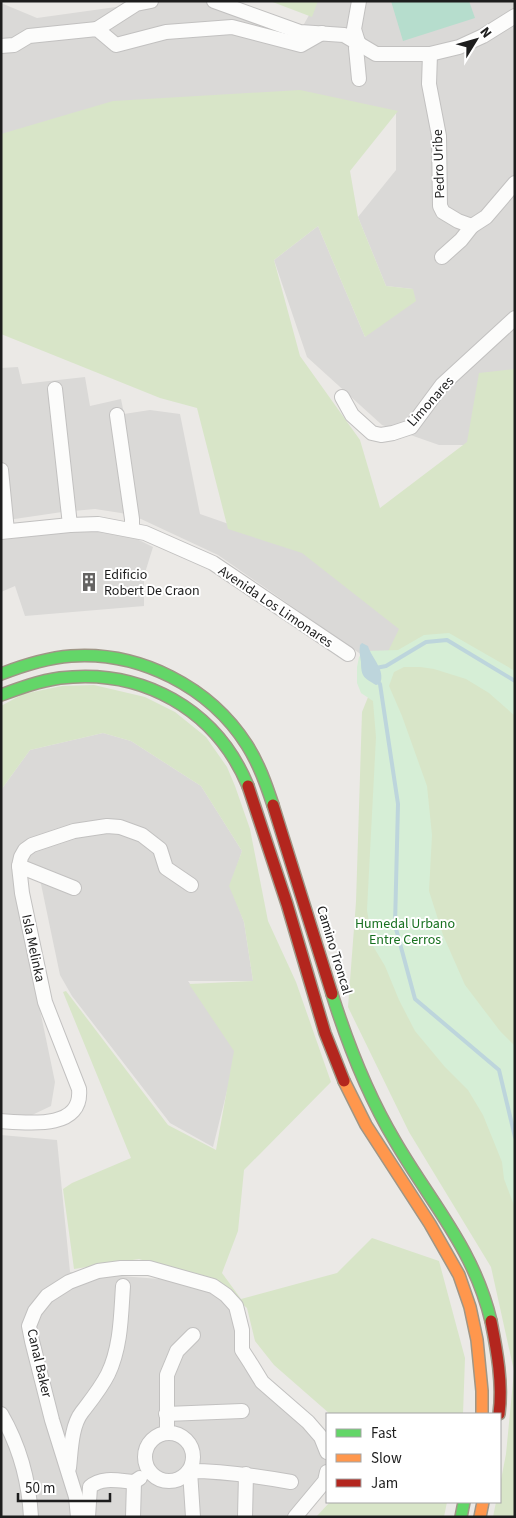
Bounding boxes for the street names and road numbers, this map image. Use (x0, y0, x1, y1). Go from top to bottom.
street label: Pedro Uribe (428, 129, 450, 199)
street label: Limonares (403, 372, 459, 431)
street label: Avenida Los Limonares (214, 561, 337, 653)
street label: Camino Troncal (311, 903, 357, 998)
street label: Isla Melinka (16, 913, 50, 984)
street label: Canal Baker (21, 1327, 57, 1400)

